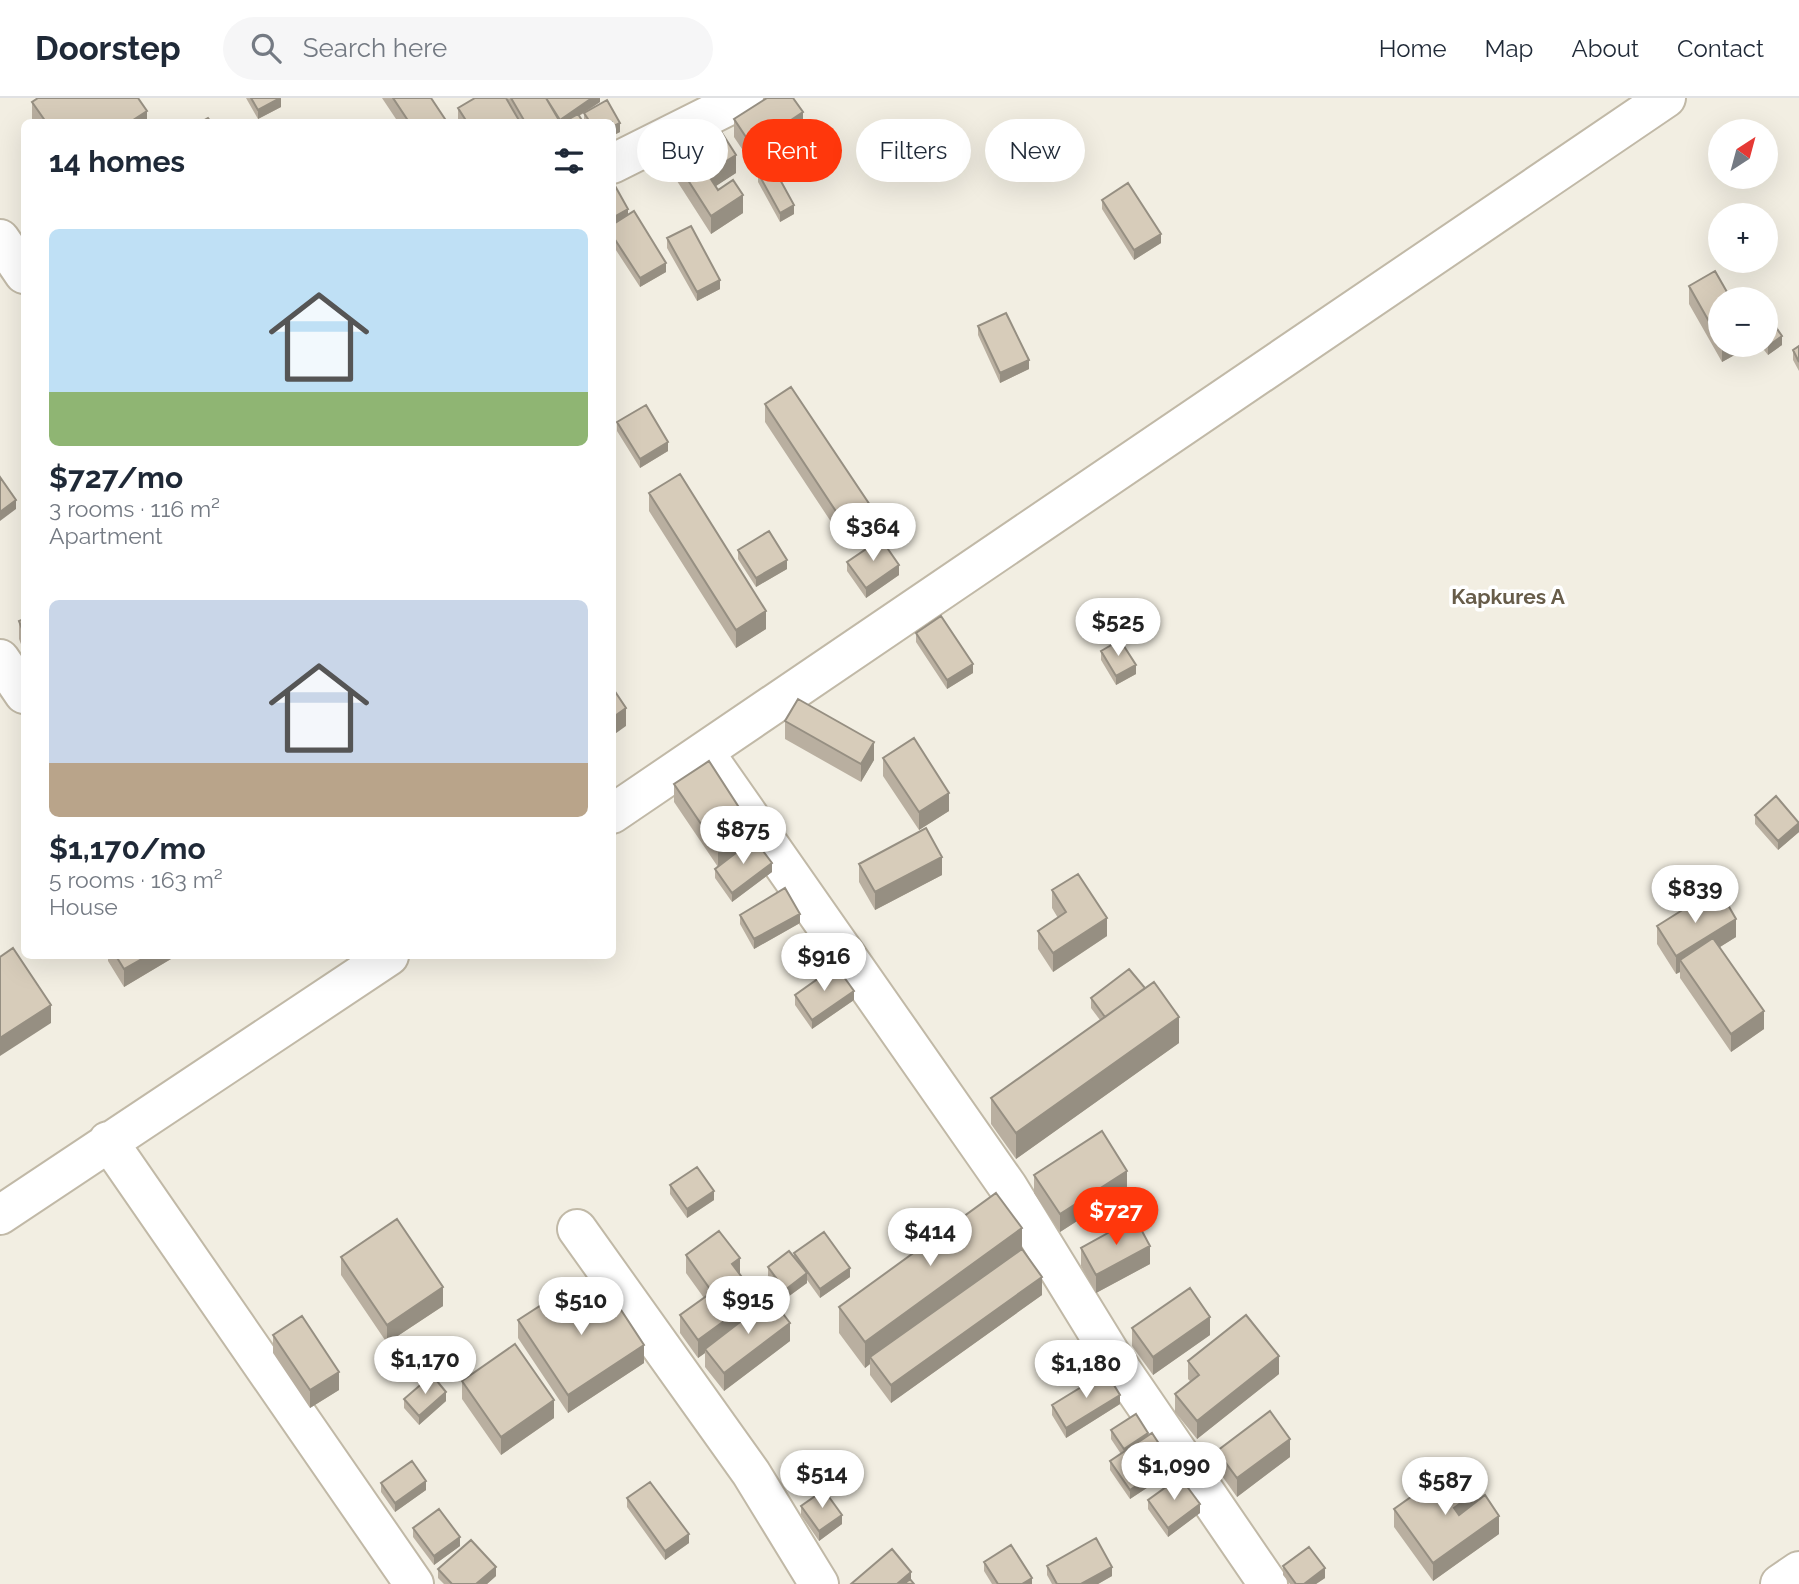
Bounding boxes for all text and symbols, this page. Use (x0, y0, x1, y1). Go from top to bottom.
search box (223, 17, 713, 80)
text: Doorstep (35, 29, 181, 68)
icon: search (247, 29, 285, 67)
text: Search here (303, 33, 447, 63)
text: Home (1379, 34, 1447, 63)
text: Map (1485, 34, 1533, 63)
text: About (1571, 34, 1639, 63)
text: Contact (1677, 34, 1764, 63)
chip: Buy (637, 119, 728, 182)
chip: Rent (742, 119, 842, 182)
chip: Filters (856, 119, 971, 182)
chip: New (985, 119, 1085, 182)
north arrow (1708, 119, 1778, 189)
map controls (1708, 119, 1778, 357)
icon: filters (550, 142, 588, 180)
text: 14 homes (49, 144, 185, 179)
button: + (1708, 203, 1778, 273)
icon: home (256, 274, 382, 400)
button: − (1708, 287, 1778, 357)
text: $727/mo (49, 460, 183, 495)
text: 3 rooms · 116 m² (49, 495, 220, 522)
pin: $364 (832, 504, 914, 563)
text: $364 (846, 512, 900, 539)
text: Apartment (49, 522, 163, 549)
district label: Kapkures A (1451, 584, 1566, 609)
pin: $525 (1077, 598, 1159, 658)
text: $525 (1091, 607, 1145, 634)
icon: home (256, 645, 382, 771)
pin: $875 (702, 806, 784, 866)
text: $875 (716, 815, 770, 842)
text: $1,170/mo (49, 831, 206, 866)
text: 5 rooms · 163 m² (49, 866, 223, 893)
pin: $839 (1654, 866, 1736, 925)
text: $839 (1668, 874, 1722, 901)
text: House (49, 893, 118, 920)
pin: $916 (783, 934, 865, 993)
text: $916 (797, 942, 851, 969)
pin: $727 (1075, 1188, 1157, 1247)
text: $727 (1089, 1196, 1143, 1223)
pin: $414 (889, 1208, 971, 1268)
text: $414 (904, 1217, 956, 1244)
pin: $915 (707, 1276, 789, 1336)
pin: $510 (540, 1278, 622, 1337)
text: $915 (722, 1285, 774, 1312)
text: $510 (555, 1286, 607, 1313)
pin: $1,170 (368, 1336, 482, 1396)
pin: $1,180 (1029, 1340, 1143, 1400)
text: $1,170 (390, 1345, 460, 1372)
text: $1,180 (1051, 1349, 1121, 1376)
pin: $1,090 (1117, 1442, 1231, 1502)
pin: $514 (781, 1450, 863, 1510)
text: $1,090 (1137, 1451, 1211, 1478)
pin: $587 (1404, 1458, 1486, 1517)
text: $514 (796, 1459, 848, 1486)
text: $587 (1418, 1466, 1472, 1493)

